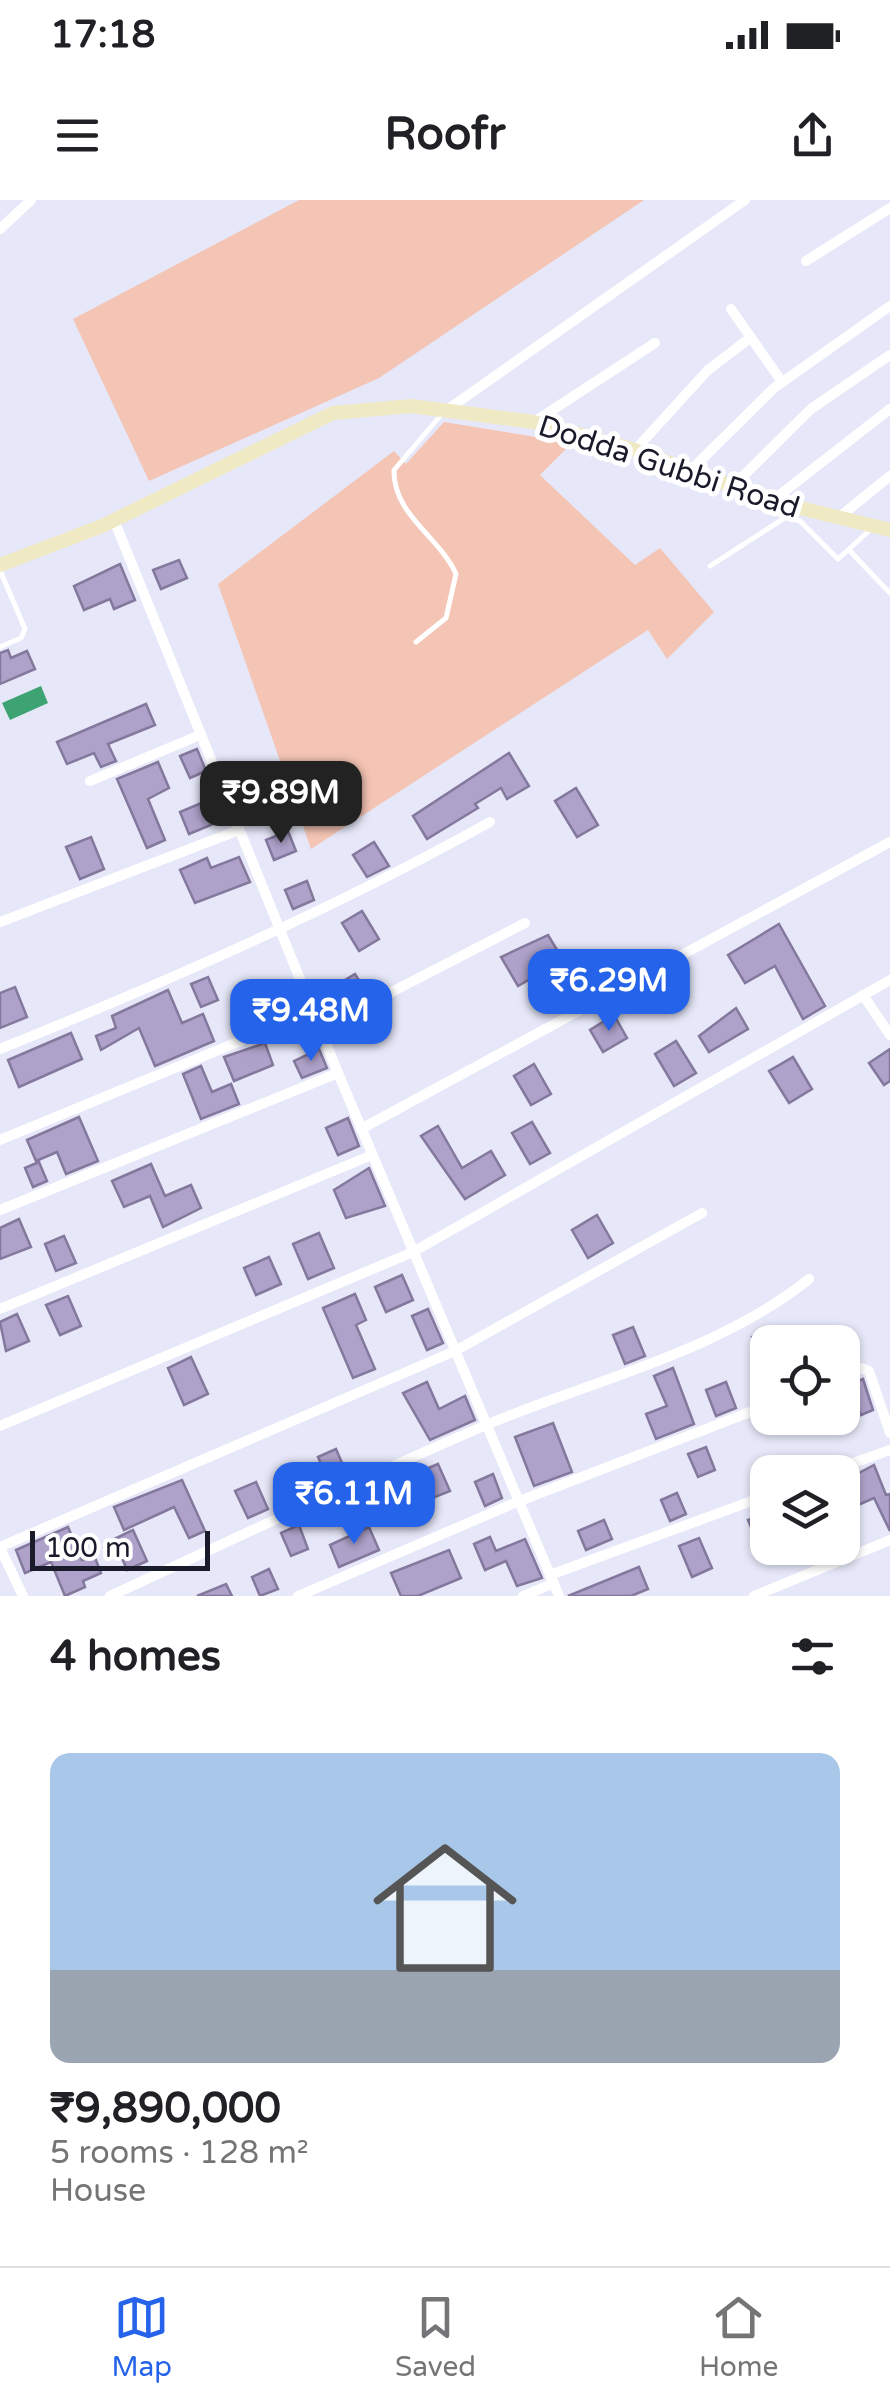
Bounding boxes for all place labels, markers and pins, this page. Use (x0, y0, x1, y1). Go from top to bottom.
pin: ₹9.89M (200, 761, 362, 846)
pin: ₹6.29M (528, 949, 690, 1034)
pin: ₹9.48M (230, 979, 392, 1064)
pin: ₹6.11M (273, 1462, 435, 1547)

